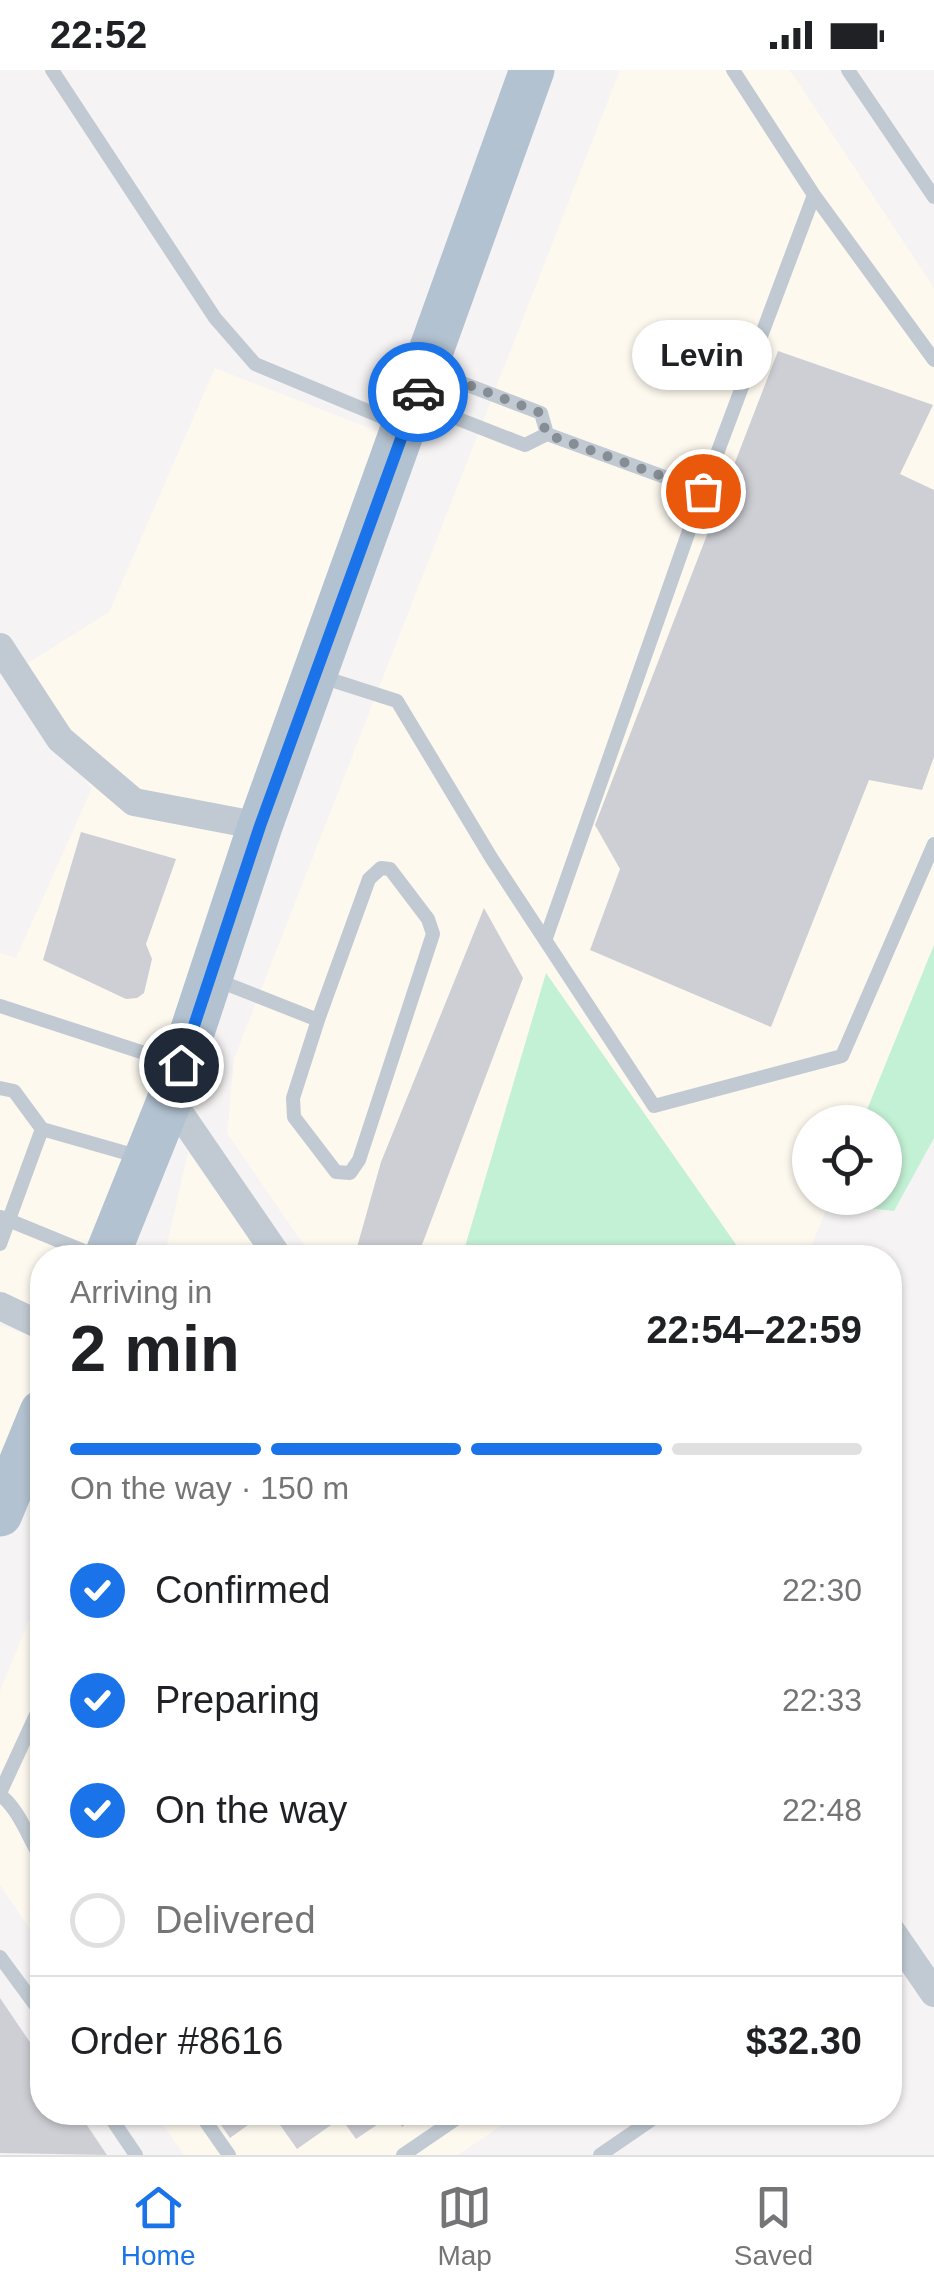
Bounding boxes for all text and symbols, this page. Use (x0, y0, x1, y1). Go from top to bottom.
text: 22:52 (50, 14, 147, 56)
callout: Levin (633, 321, 773, 391)
text: Levin (660, 337, 744, 373)
courier (368, 342, 468, 442)
icon: car (391, 365, 446, 420)
pin (661, 449, 746, 534)
icon: bag (676, 464, 731, 519)
pin (139, 1023, 224, 1108)
icon: home (154, 1038, 209, 1093)
map controls (792, 1105, 902, 1215)
button: locate (792, 1105, 902, 1215)
text: Arriving in (70, 1274, 212, 1310)
text: 22:54–22:59 (646, 1309, 862, 1351)
text: 2 min (70, 1312, 240, 1385)
text: On the way · 150 m (70, 1470, 349, 1506)
icon: check (70, 1563, 125, 1618)
text: Confirmed (155, 1569, 330, 1611)
text: 22:30 (782, 1572, 862, 1608)
icon: check (70, 1673, 125, 1728)
text: Preparing (155, 1679, 320, 1721)
text: 22:33 (782, 1682, 862, 1718)
icon: check (70, 1783, 125, 1838)
text: On the way (155, 1789, 347, 1831)
text: 22:48 (782, 1792, 862, 1828)
text: Delivered (155, 1899, 316, 1941)
text: Order #8616 (70, 2020, 283, 2062)
text: $32.30 (746, 2020, 862, 2062)
tab: Home (121, 2180, 196, 2272)
tab: Map (437, 2180, 492, 2272)
tab: Saved (734, 2180, 813, 2272)

